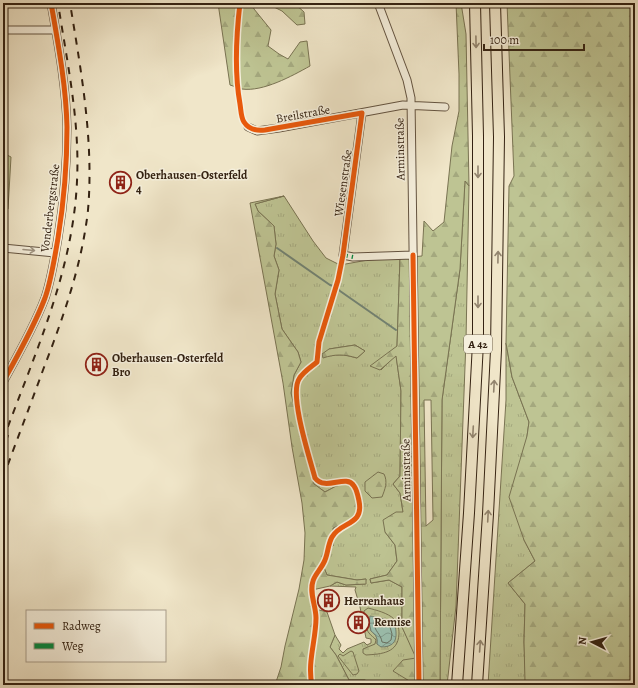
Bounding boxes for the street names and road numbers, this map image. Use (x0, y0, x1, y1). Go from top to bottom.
street label: Breilstraße (275, 101, 331, 127)
street label: Arminstraße (391, 118, 409, 181)
street label: Wiesenstraße (330, 148, 356, 219)
street label: Vonderbergstraße (37, 163, 63, 254)
road number: A 42 (464, 335, 492, 353)
street label: Arminstraße (397, 439, 415, 502)

